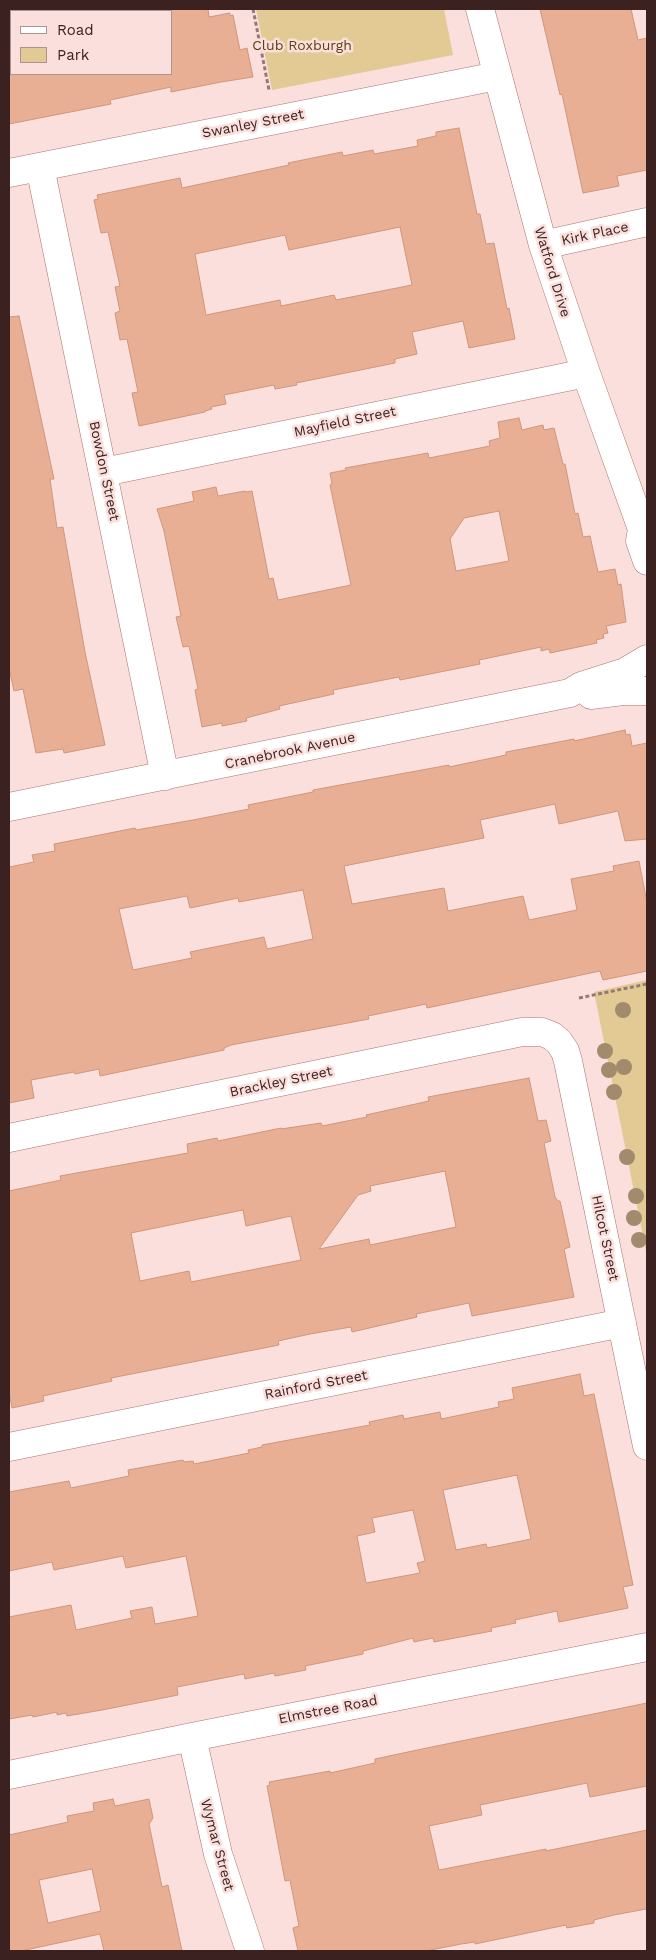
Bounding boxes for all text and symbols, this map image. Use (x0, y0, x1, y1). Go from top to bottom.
legend (10, 10, 172, 75)
text: Road (57, 21, 94, 39)
park label: Club Roxburgh (252, 38, 352, 54)
text: Park (57, 46, 89, 64)
street label: Swanley Street (201, 106, 305, 142)
street label: Kirk Place (560, 219, 630, 249)
street label: Watford Drive (530, 225, 574, 319)
street label: Mayfield Street (292, 403, 398, 441)
street label: Bowdon Street (85, 420, 123, 522)
street label: Cranebrook Avenue (223, 729, 357, 773)
street label: Brackley Street (228, 1063, 334, 1101)
street label: Hilcot Street (588, 1194, 622, 1282)
street label: Rainford Street (263, 1367, 369, 1403)
street label: Elmstree Road (277, 1692, 379, 1728)
street label: Wymar Street (197, 1797, 237, 1893)

